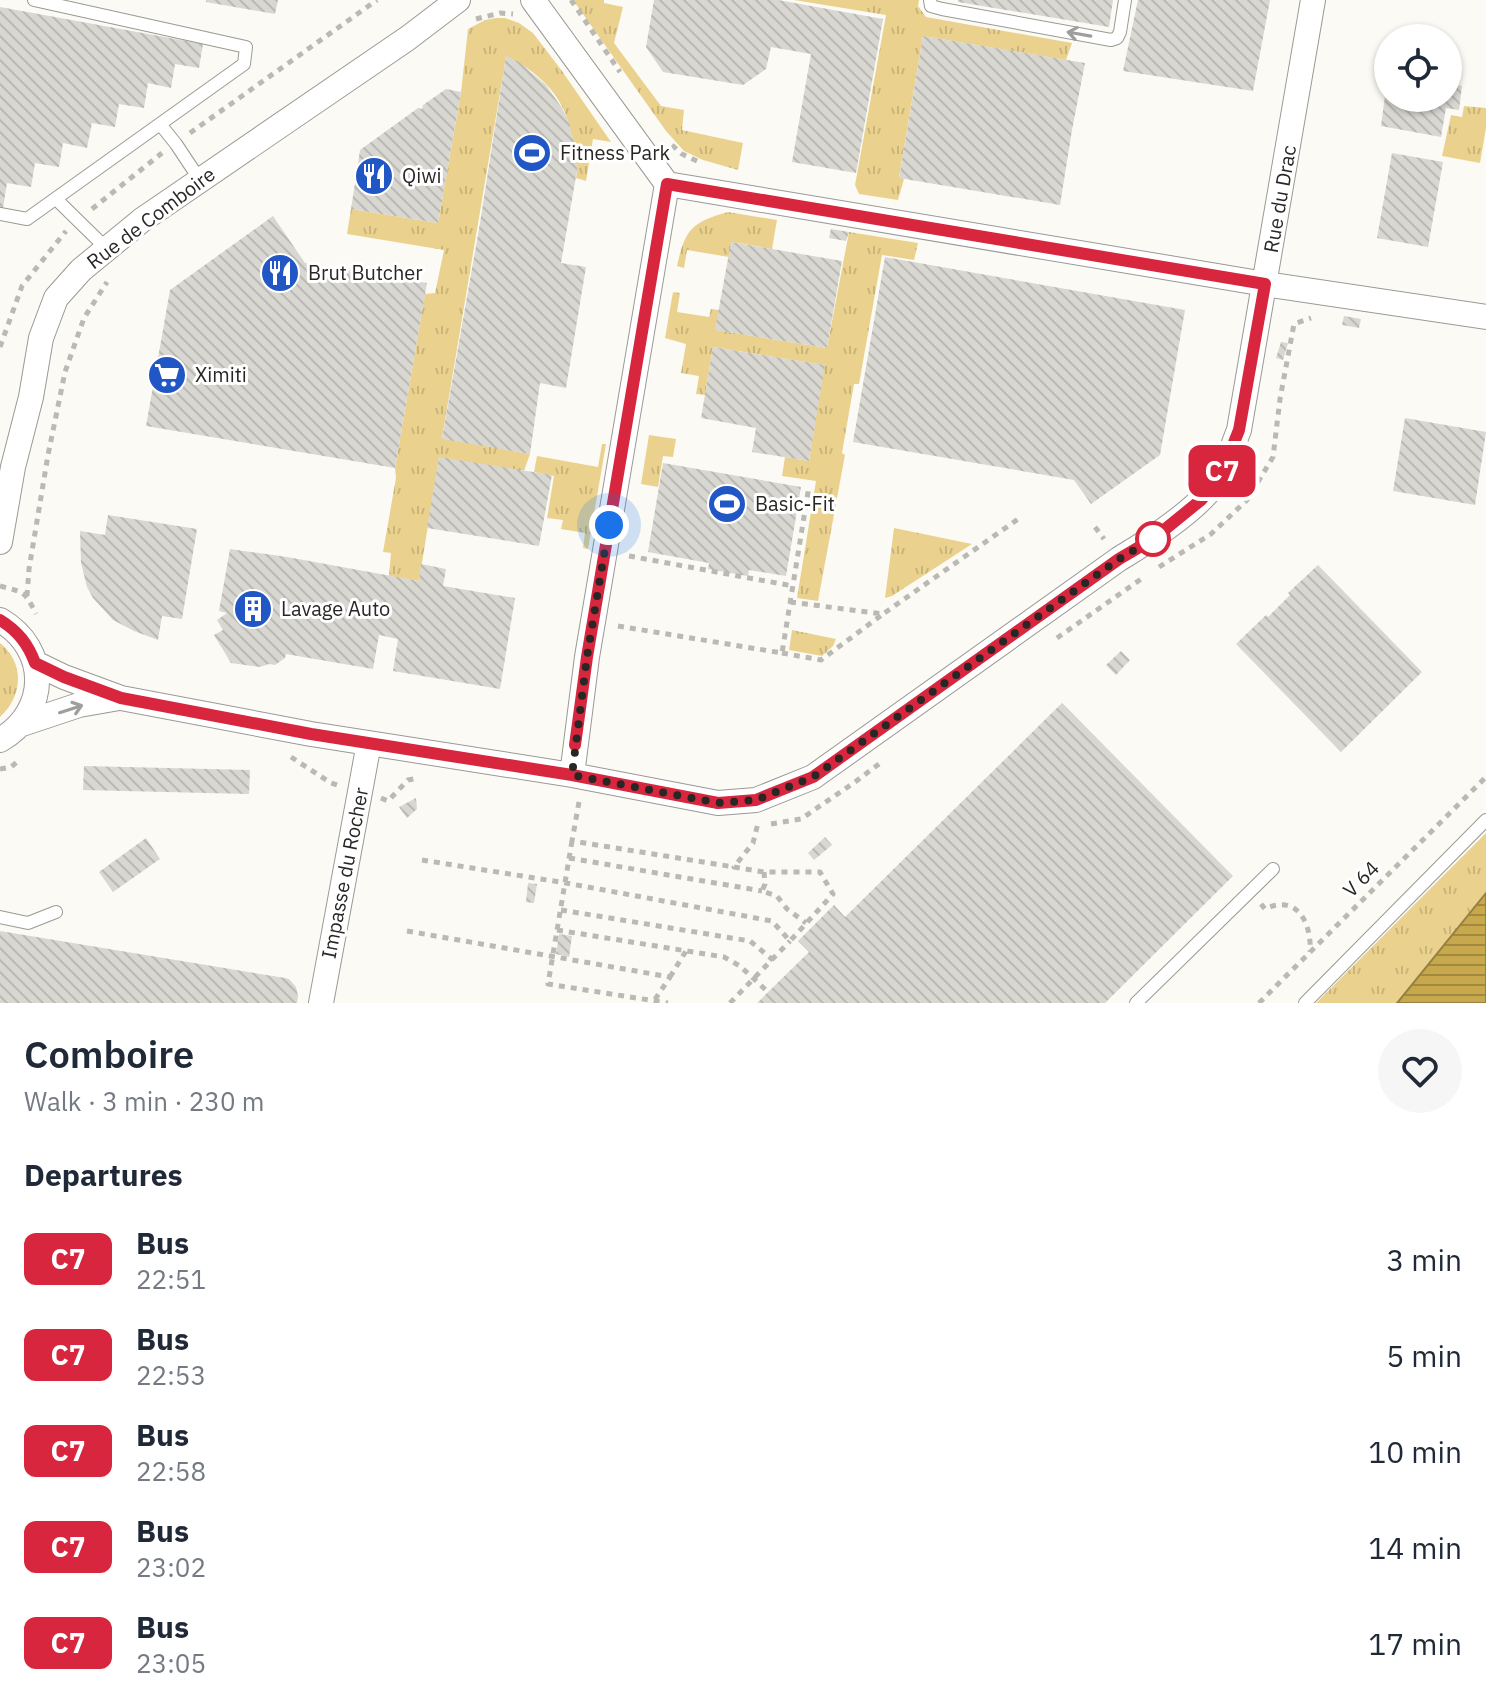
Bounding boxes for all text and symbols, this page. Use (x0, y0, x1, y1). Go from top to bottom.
map controls (1374, 24, 1462, 112)
button: locate (1374, 24, 1462, 112)
one-way arrow (1067, 26, 1092, 41)
sports icon: Fitness Park (511, 132, 553, 174)
place label: Fitness Park (560, 139, 671, 166)
street label: Rue du Drac (1257, 143, 1302, 255)
restaurant icon: Qiwi (353, 155, 395, 197)
street label: Rue de Comboire (81, 160, 220, 275)
place label: Qiwi (402, 162, 442, 189)
restaurant icon: Brut Butcher (259, 252, 301, 294)
place label: Brut Butcher (308, 259, 423, 286)
supermarket icon: Ximiti (146, 354, 188, 396)
place label: Ximiti (195, 361, 247, 388)
line badge: C7 (1186, 445, 1258, 497)
text: C7 (1204, 452, 1240, 489)
sports icon: Basic-Fit (706, 483, 748, 525)
place label: Basic-Fit (755, 490, 835, 517)
your location (589, 505, 629, 545)
unlabelled marker (1136, 522, 1170, 556)
building icon: Lavage Auto (232, 588, 274, 630)
place label: Lavage Auto (281, 595, 390, 622)
one-way arrow (58, 700, 83, 715)
street label: Impasse du Rocher (315, 785, 374, 961)
street label: V 64 (1337, 855, 1385, 903)
text: Comboire (24, 1029, 194, 1078)
button: heart (1378, 1029, 1462, 1113)
text: Walk · 3 min · 230 m (24, 1084, 264, 1118)
text: Departures (24, 1155, 183, 1194)
text: Bus (136, 1223, 189, 1262)
text: C7 (50, 1240, 86, 1277)
text: 3 min (1386, 1240, 1462, 1279)
text: 22:51 (136, 1262, 206, 1296)
text: Bus (136, 1319, 189, 1358)
text: C7 (50, 1336, 86, 1373)
text: 5 min (1386, 1336, 1462, 1375)
text: 22:53 (136, 1358, 206, 1392)
text: Bus (136, 1415, 189, 1454)
text: C7 (50, 1432, 86, 1469)
text: 10 min (1368, 1432, 1462, 1471)
text: 22:58 (136, 1454, 206, 1488)
text: Bus (136, 1511, 189, 1550)
text: C7 (50, 1528, 86, 1565)
text: 14 min (1368, 1528, 1462, 1567)
text: 23:02 (136, 1550, 206, 1584)
text: Bus (136, 1607, 189, 1646)
text: C7 (50, 1624, 86, 1661)
text: 17 min (1368, 1624, 1462, 1663)
text: 23:05 (136, 1646, 206, 1680)

